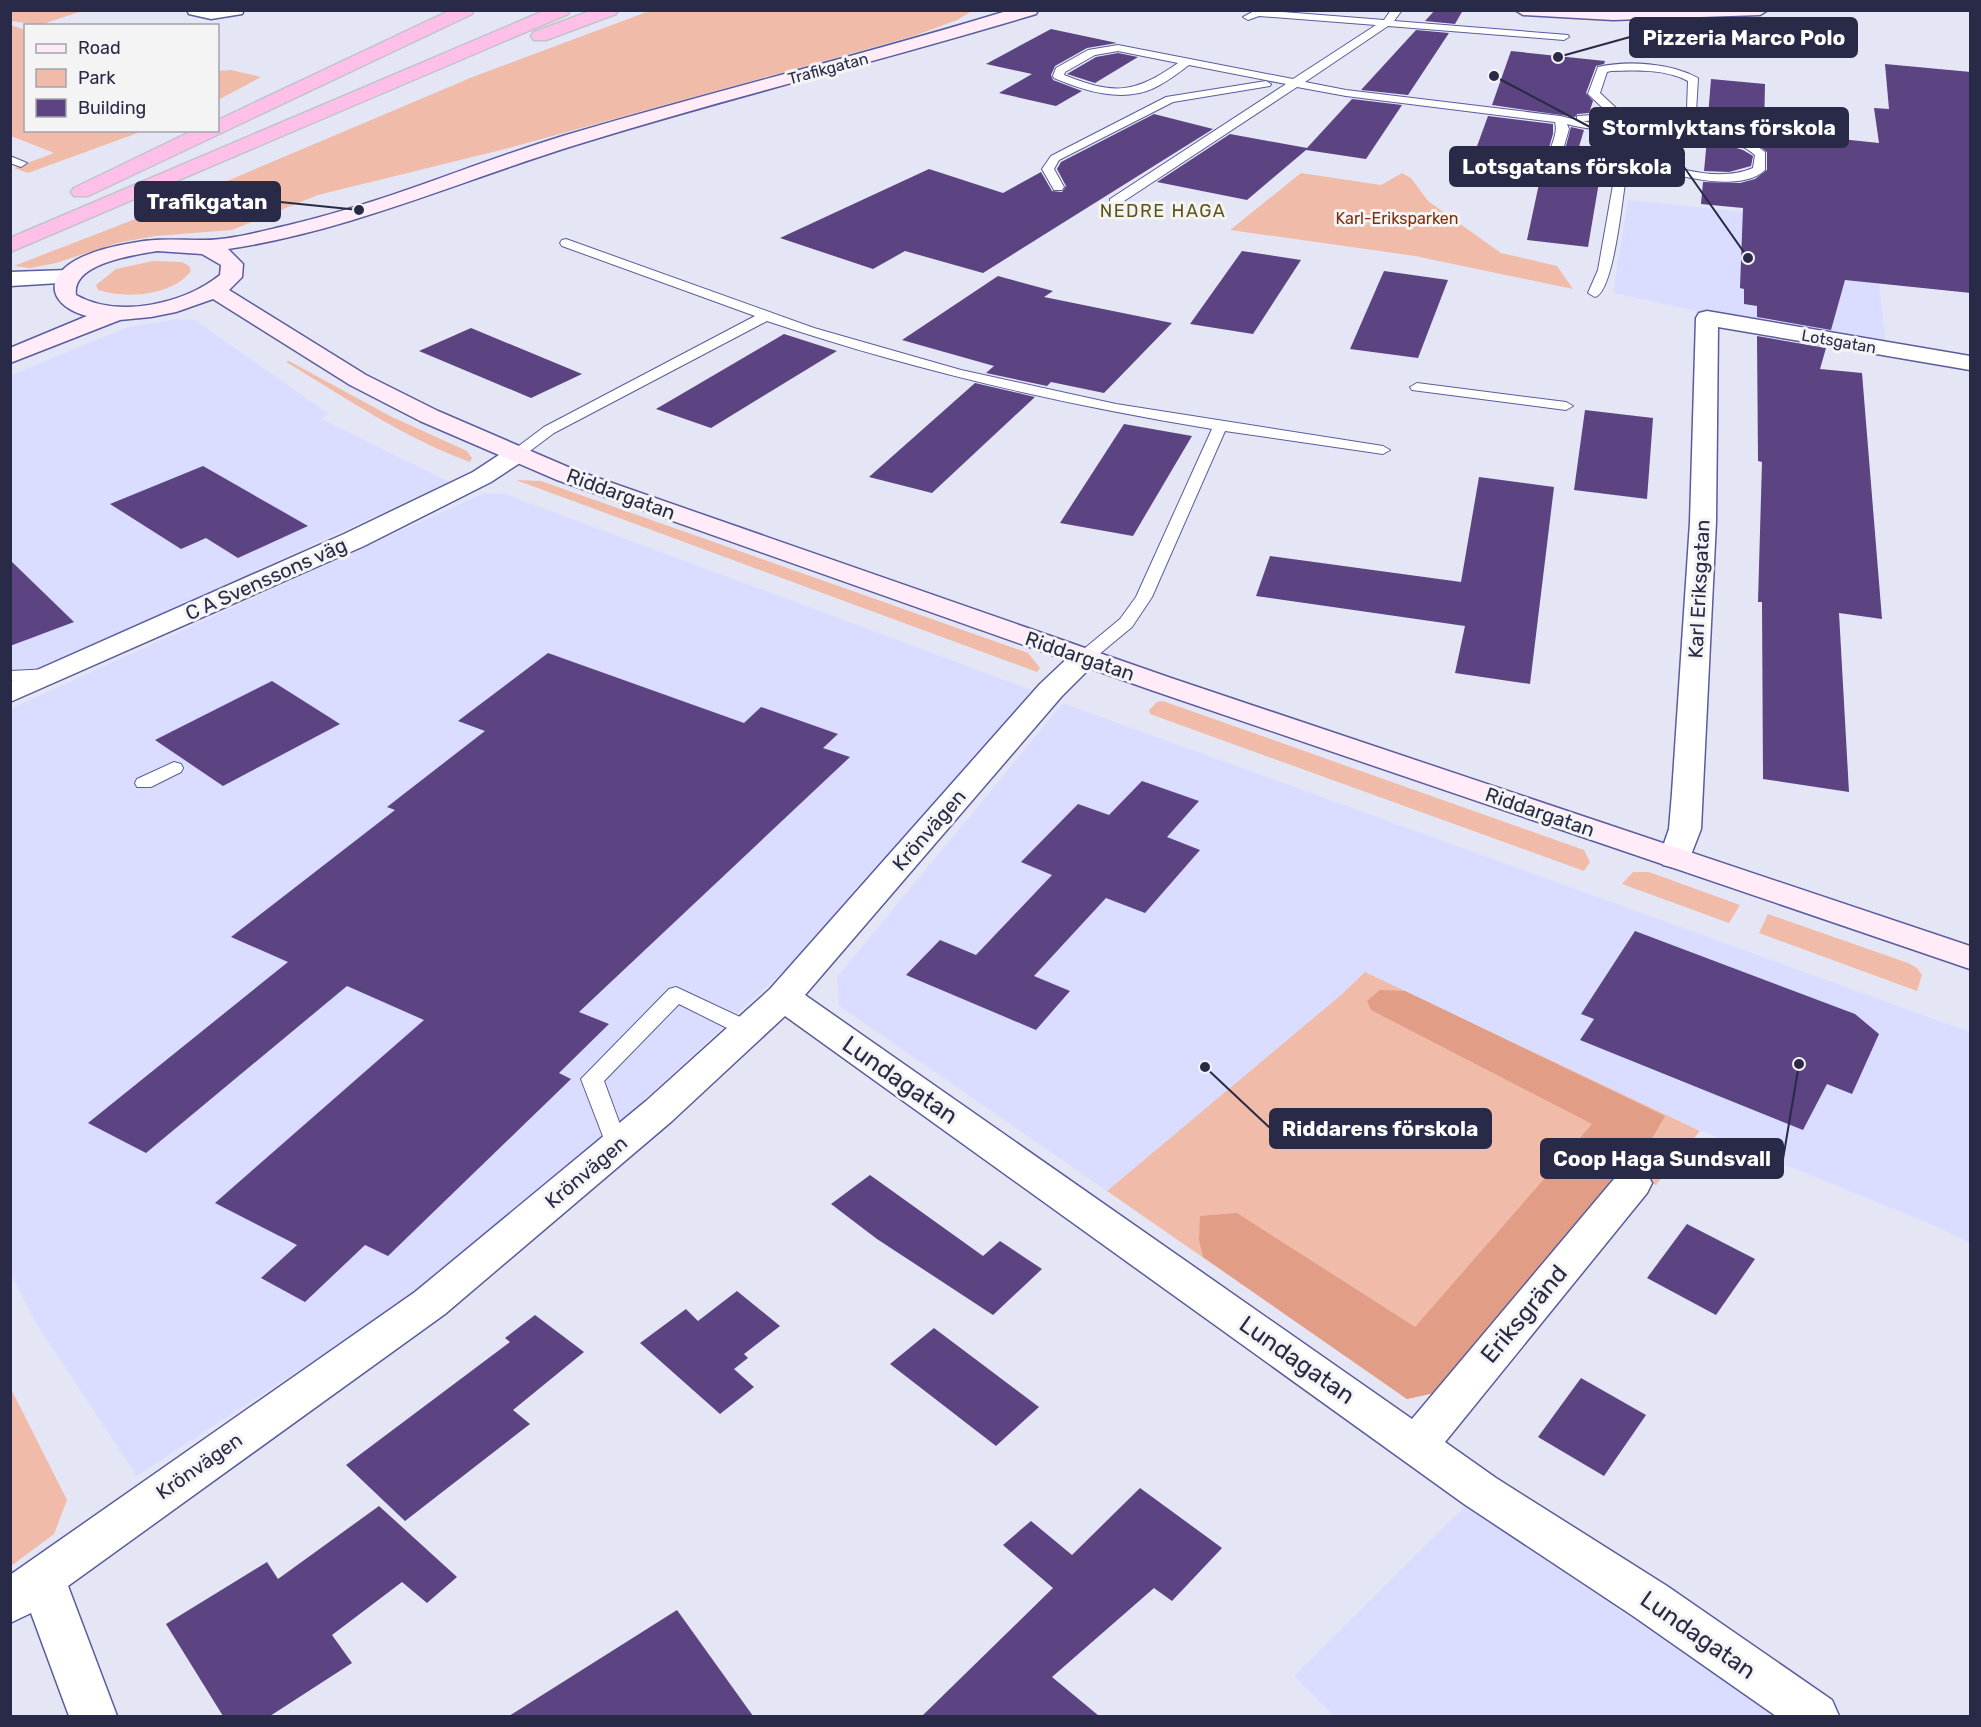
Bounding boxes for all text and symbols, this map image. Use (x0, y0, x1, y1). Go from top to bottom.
callout: Pizzeria Marco Polo (1630, 18, 1857, 57)
legend (24, 24, 219, 132)
text: Pizzeria Marco Polo (1643, 25, 1845, 50)
text: Road (78, 37, 121, 59)
street label: Trafikgatan (786, 49, 870, 88)
text: Park (78, 67, 116, 89)
text: Building (78, 97, 146, 119)
callout: Stormlyktans förskola (1590, 108, 1848, 147)
text: Stormlyktans förskola (1602, 115, 1836, 140)
callout: Lotsgatans förskola (1450, 147, 1684, 186)
text: Lotsgatans förskola (1462, 154, 1672, 179)
callout: Trafikgatan (135, 182, 280, 221)
text: Trafikgatan (146, 189, 268, 214)
district label: NEDRE HAGA (1100, 200, 1226, 222)
park label: Karl-Eriksparken (1336, 209, 1458, 228)
street label: Lotsgatan (1800, 326, 1878, 357)
street label: Riddargatan (563, 463, 679, 525)
street label: Karl Eriksgatan (1683, 519, 1715, 659)
street label: C A Svenssons väg (182, 533, 350, 625)
street label: Riddargatan (1022, 626, 1138, 686)
street label: Riddargatan (1482, 782, 1598, 842)
street label: Krönvägen (887, 784, 971, 876)
street label: Lundagatan (837, 1030, 963, 1130)
callout: Riddarens förskola (1270, 1109, 1491, 1148)
text: Riddarens förskola (1282, 1116, 1478, 1141)
street label: Krönvägen (540, 1131, 632, 1213)
callout: Coop Haga Sundsvall (1541, 1139, 1783, 1178)
text: Coop Haga Sundsvall (1553, 1146, 1771, 1171)
street label: Eriksgränd (1475, 1259, 1573, 1369)
street label: Lundagatan (1234, 1310, 1360, 1410)
street label: Krönvägen (151, 1428, 247, 1504)
street label: Lundagatan (1635, 1585, 1761, 1685)

